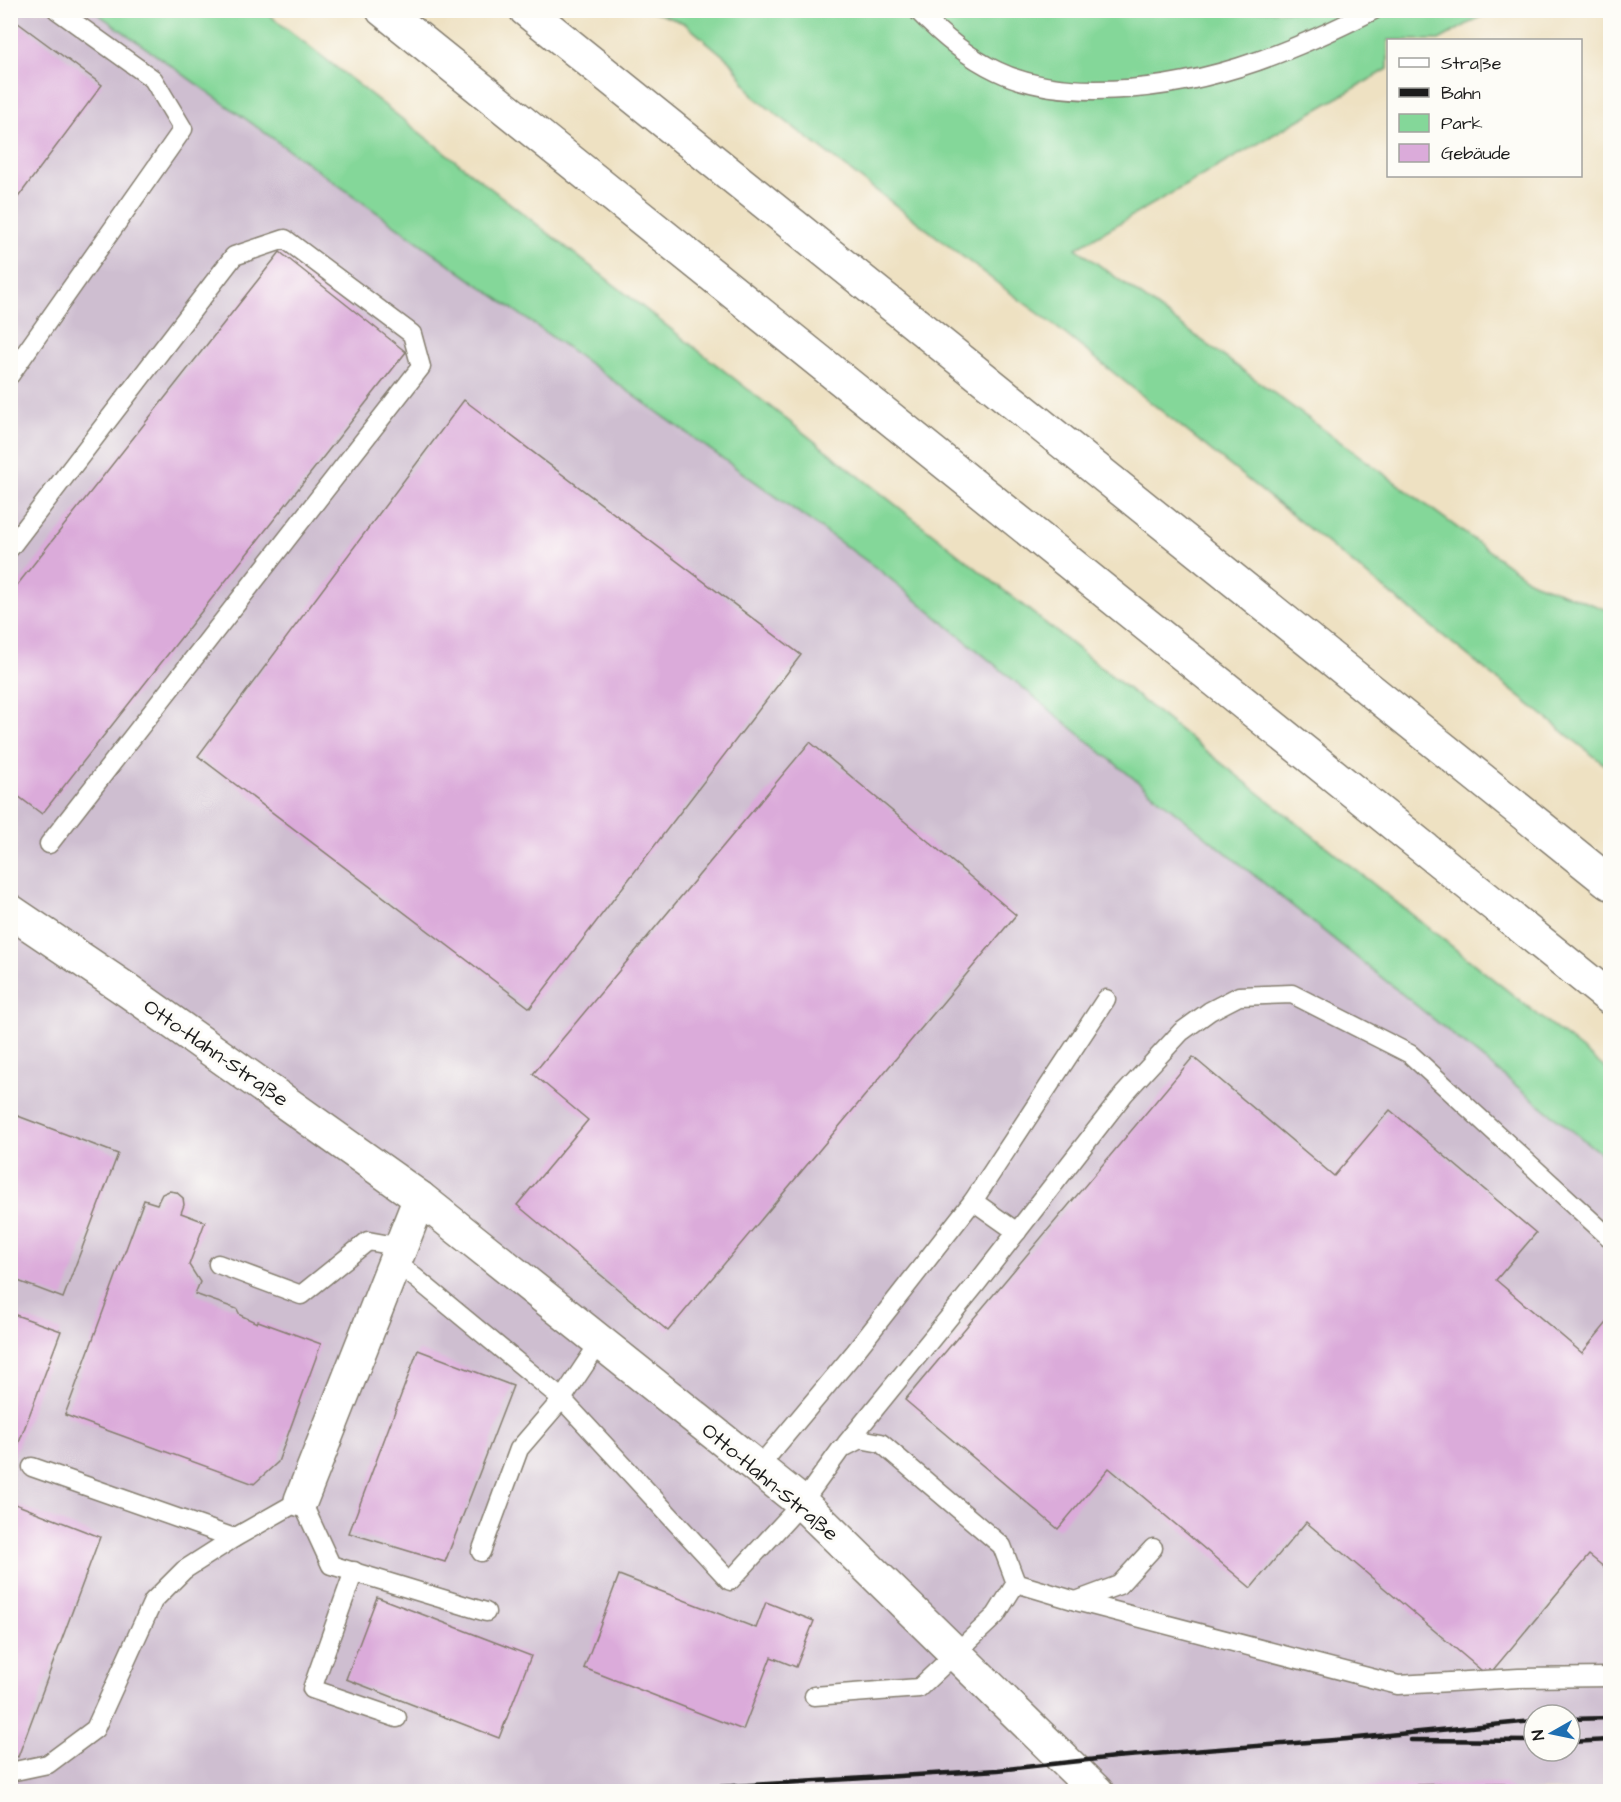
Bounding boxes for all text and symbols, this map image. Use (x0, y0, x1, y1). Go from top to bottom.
legend (1387, 39, 1582, 177)
text: Straße (1441, 51, 1502, 76)
text: Bahn (1441, 81, 1481, 106)
text: Park (1441, 111, 1483, 136)
text: Gebäude (1441, 141, 1511, 166)
street label: Otto-Hahn-Straße (138, 992, 294, 1114)
street label: Otto-Hahn-Straße (695, 1416, 845, 1548)
north arrow (1522, 1703, 1582, 1763)
text: N (1527, 1729, 1550, 1742)

